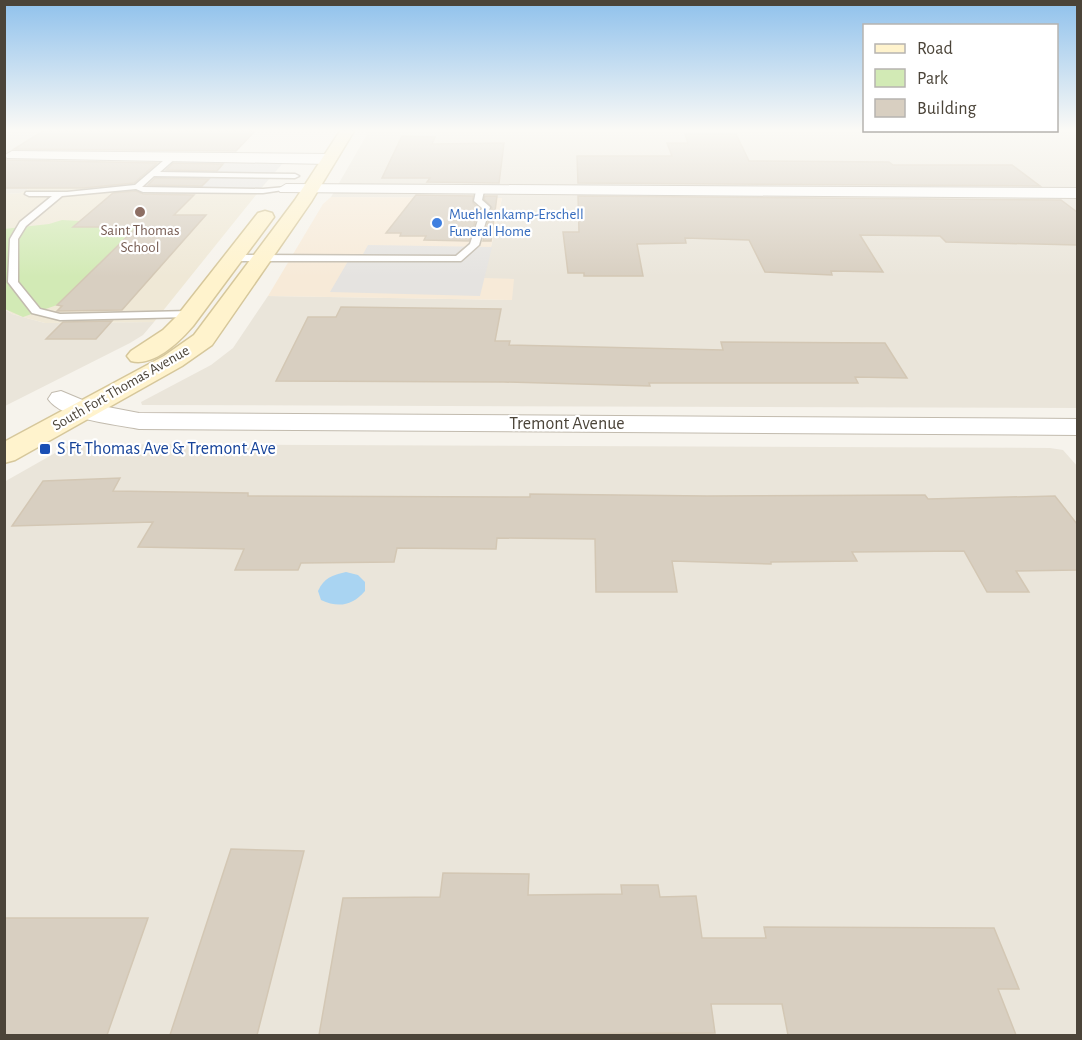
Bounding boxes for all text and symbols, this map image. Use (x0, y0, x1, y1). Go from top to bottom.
legend (863, 24, 1058, 132)
text: Road (917, 40, 953, 58)
text: Park (917, 70, 949, 88)
text: Building (917, 100, 977, 118)
marker: Saint Thomas School (133, 205, 147, 219)
place label: Muehlenkamp-Erschell Funeral Home (449, 207, 584, 239)
marker: Muehlenkamp-Erschell Funeral Home (430, 216, 444, 230)
place label: Saint Thomas School (100, 223, 180, 255)
street label: South Fort Thomas Avenue (50, 343, 192, 433)
street label: Tremont Avenue (509, 415, 625, 433)
place label: S Ft Thomas Ave & Tremont Ave (57, 440, 276, 458)
marker: S Ft Thomas Ave & Tremont Ave (38, 442, 52, 456)

